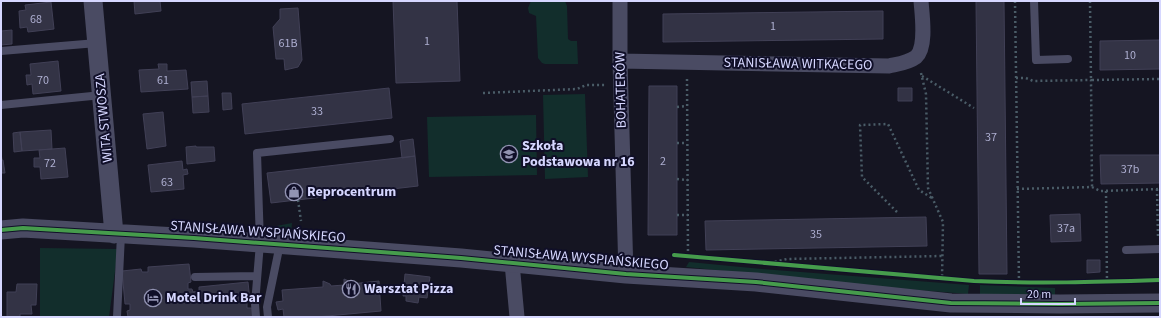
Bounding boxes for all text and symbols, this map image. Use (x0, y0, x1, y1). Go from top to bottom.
house number: 68 (30, 11, 42, 28)
house number: 1 (770, 18, 776, 35)
house number: 1 (424, 33, 430, 50)
house number: 61B (279, 35, 297, 52)
house number: 10 (1124, 47, 1136, 64)
street label: BOHATERÓW (610, 52, 632, 128)
street label: STANISŁAWA WITKACEGO (723, 53, 873, 75)
house number: 70 (37, 72, 49, 89)
street label: WITA STWOSZA (90, 72, 118, 163)
house number: 61 (157, 72, 169, 89)
house number: 33 (311, 103, 323, 120)
house number: 37 (985, 129, 997, 146)
place label: Szkoła Podstawowa nr 16 (522, 136, 635, 172)
school or university icon: Szkoła Podstawowa nr 16 (499, 144, 519, 164)
house number: 2 (660, 153, 666, 170)
house number: 72 (44, 155, 56, 172)
house number: 37b (1121, 161, 1140, 178)
house number: 63 (161, 174, 173, 191)
shop icon: Reprocentrum (284, 182, 304, 202)
place label: Reprocentrum (307, 182, 396, 202)
street label: STANISŁAWA WYSPIAŃSKIEGO (170, 216, 346, 248)
house number: 37a (1057, 220, 1075, 237)
house number: 35 (810, 226, 822, 243)
street label: STANISŁAWA WYSPIAŃSKIEGO (493, 240, 669, 276)
restaurant icon: Warsztat Pizza (341, 279, 361, 299)
place label: Warsztat Pizza (364, 279, 453, 299)
scale bar (1021, 280, 1075, 306)
text: 20 m (1027, 286, 1051, 303)
hotel icon: Motel Drink Bar (143, 288, 163, 308)
place label: Motel Drink Bar (166, 288, 262, 308)

